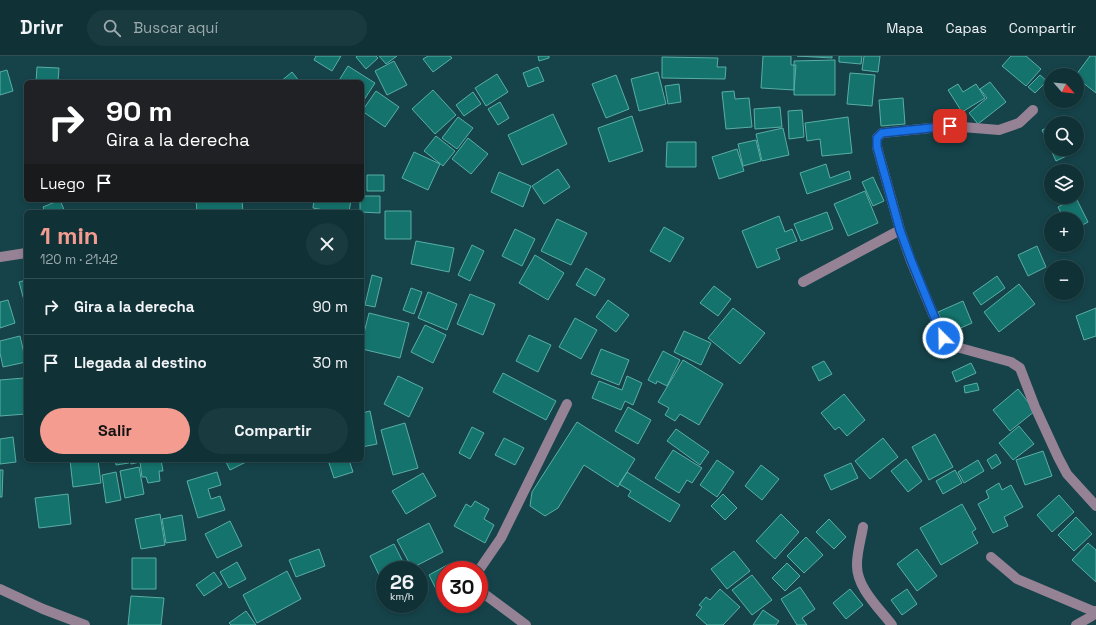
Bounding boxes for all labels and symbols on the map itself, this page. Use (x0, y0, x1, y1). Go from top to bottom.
north arrow (1044, 68, 1084, 108)
pin (933, 109, 967, 143)
position arrow (922, 317, 964, 359)
speed limit sign: 30 (436, 561, 488, 613)

